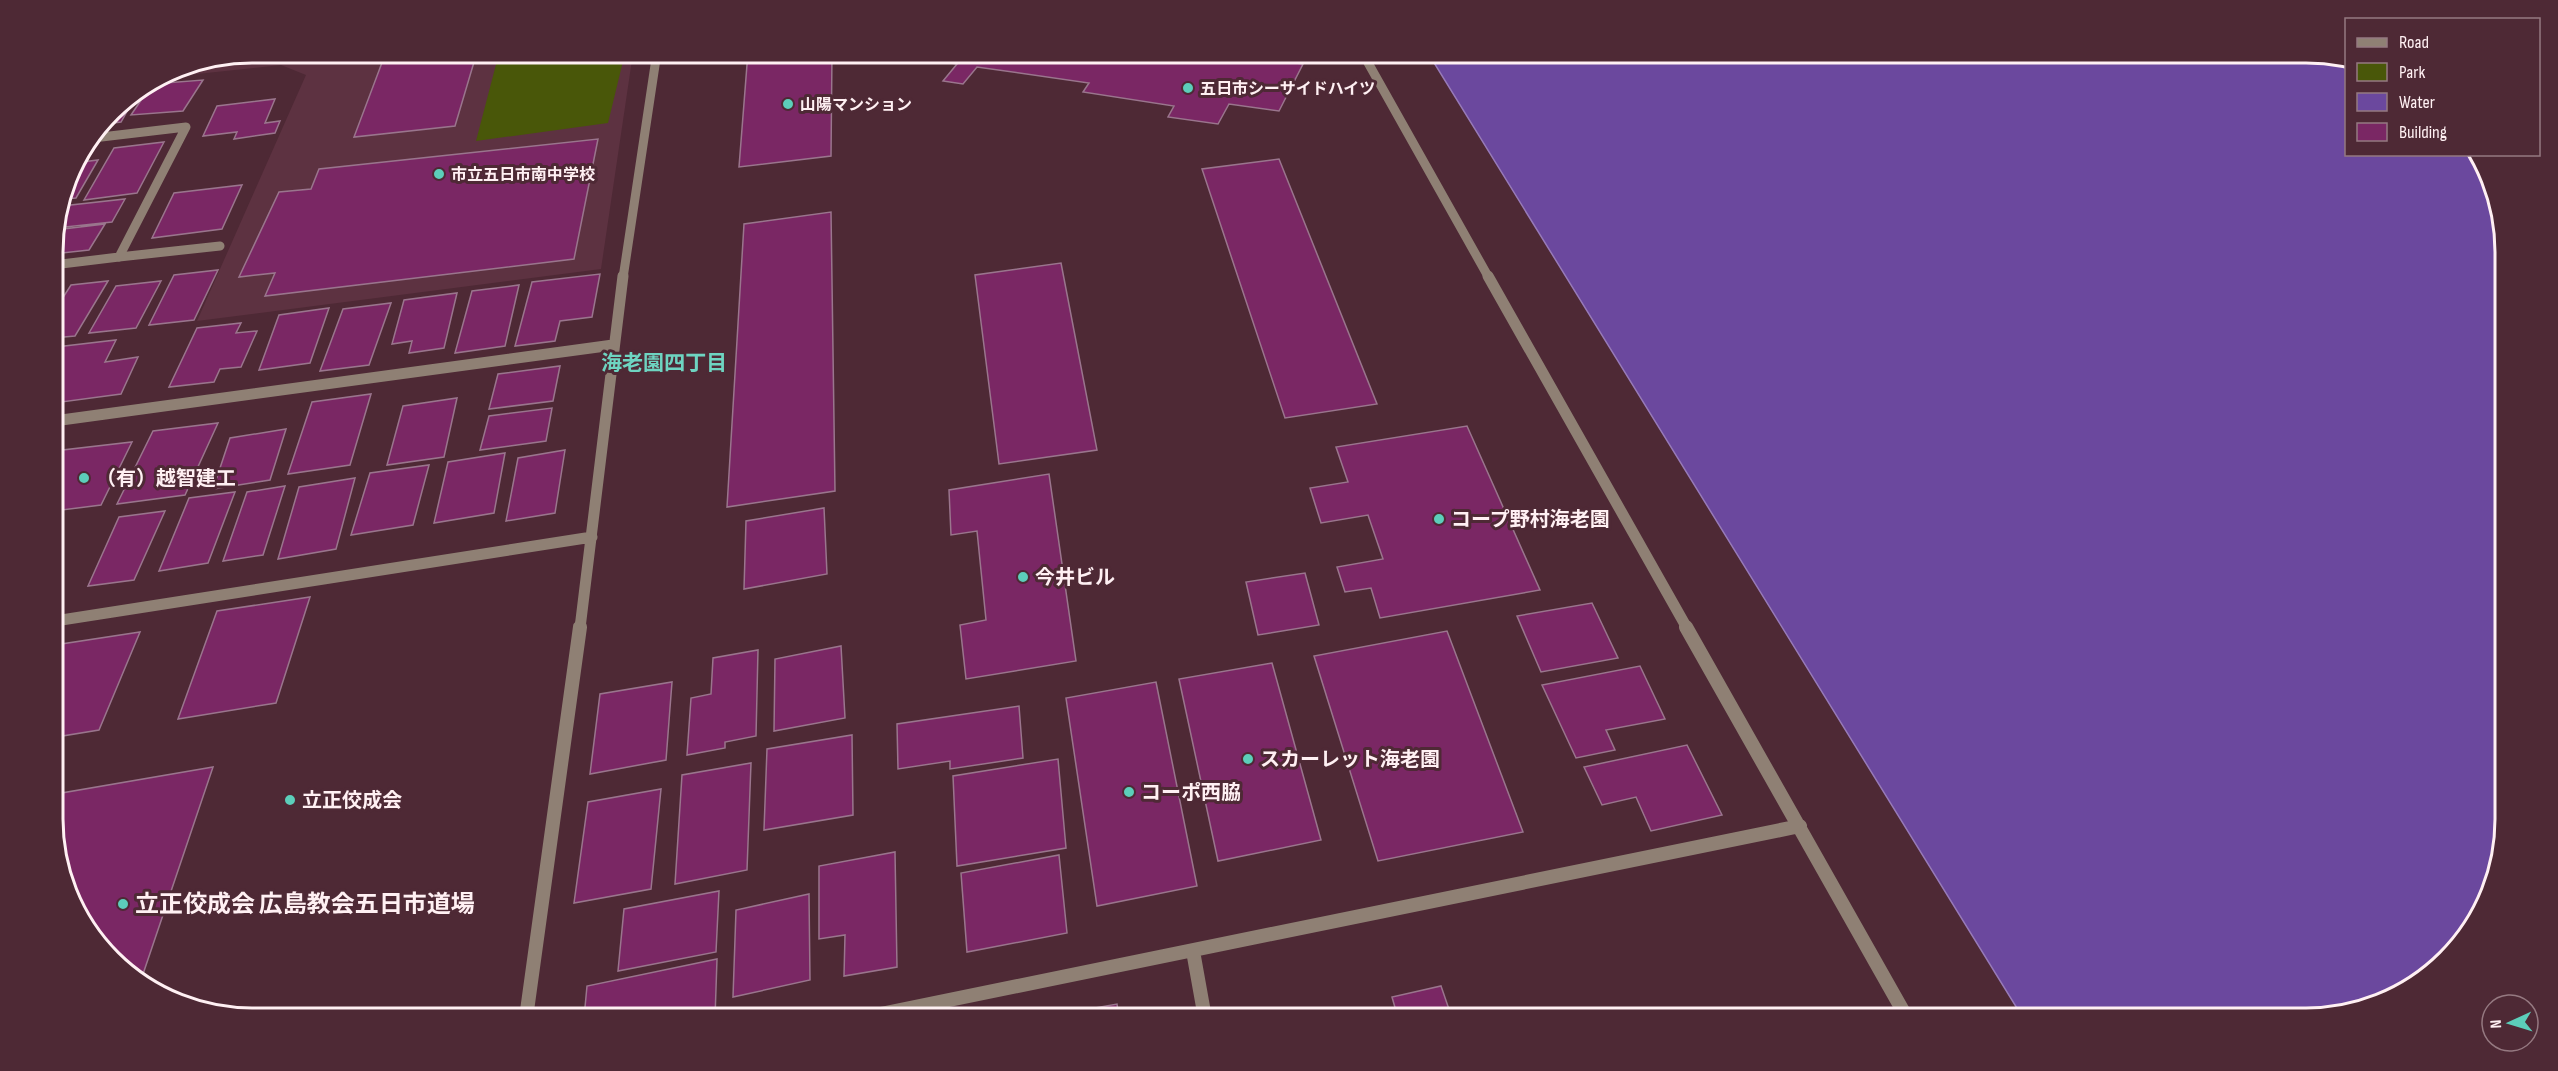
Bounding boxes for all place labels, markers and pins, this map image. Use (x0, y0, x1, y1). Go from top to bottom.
place label: 五日市シーサイドハイツ (1200, 80, 1375, 99)
marker: 五日市シーサイドハイツ (1181, 81, 1195, 95)
place label: 山陽マンション (800, 96, 912, 115)
marker: 山陽マンション (781, 97, 795, 111)
place label: 市立五日市南中学校 (451, 166, 595, 185)
marker: 市立五日市南中学校 (432, 167, 446, 181)
place label: （有）越智建工 (96, 467, 236, 491)
marker: （有）越智建工 (77, 471, 91, 485)
place label: コープ野村海老園 (1451, 508, 1610, 532)
marker: コープ野村海老園 (1432, 512, 1446, 526)
place label: 今井ビル (1035, 566, 1115, 590)
marker: 今井ビル (1016, 570, 1030, 584)
place label: スカーレット海老園 (1260, 748, 1440, 772)
marker: スカーレット海老園 (1241, 752, 1255, 766)
place label: コーポ西脇 (1141, 781, 1241, 805)
marker: コーポ西脇 (1122, 785, 1136, 799)
place label: 立正佼成会 (302, 789, 402, 813)
marker: 立正佼成会 (283, 793, 297, 807)
place label: 立正佼成会 広島教会五日市道場 (135, 890, 475, 919)
marker: 立正佼成会 広島教会五日市道場 (116, 897, 130, 911)

